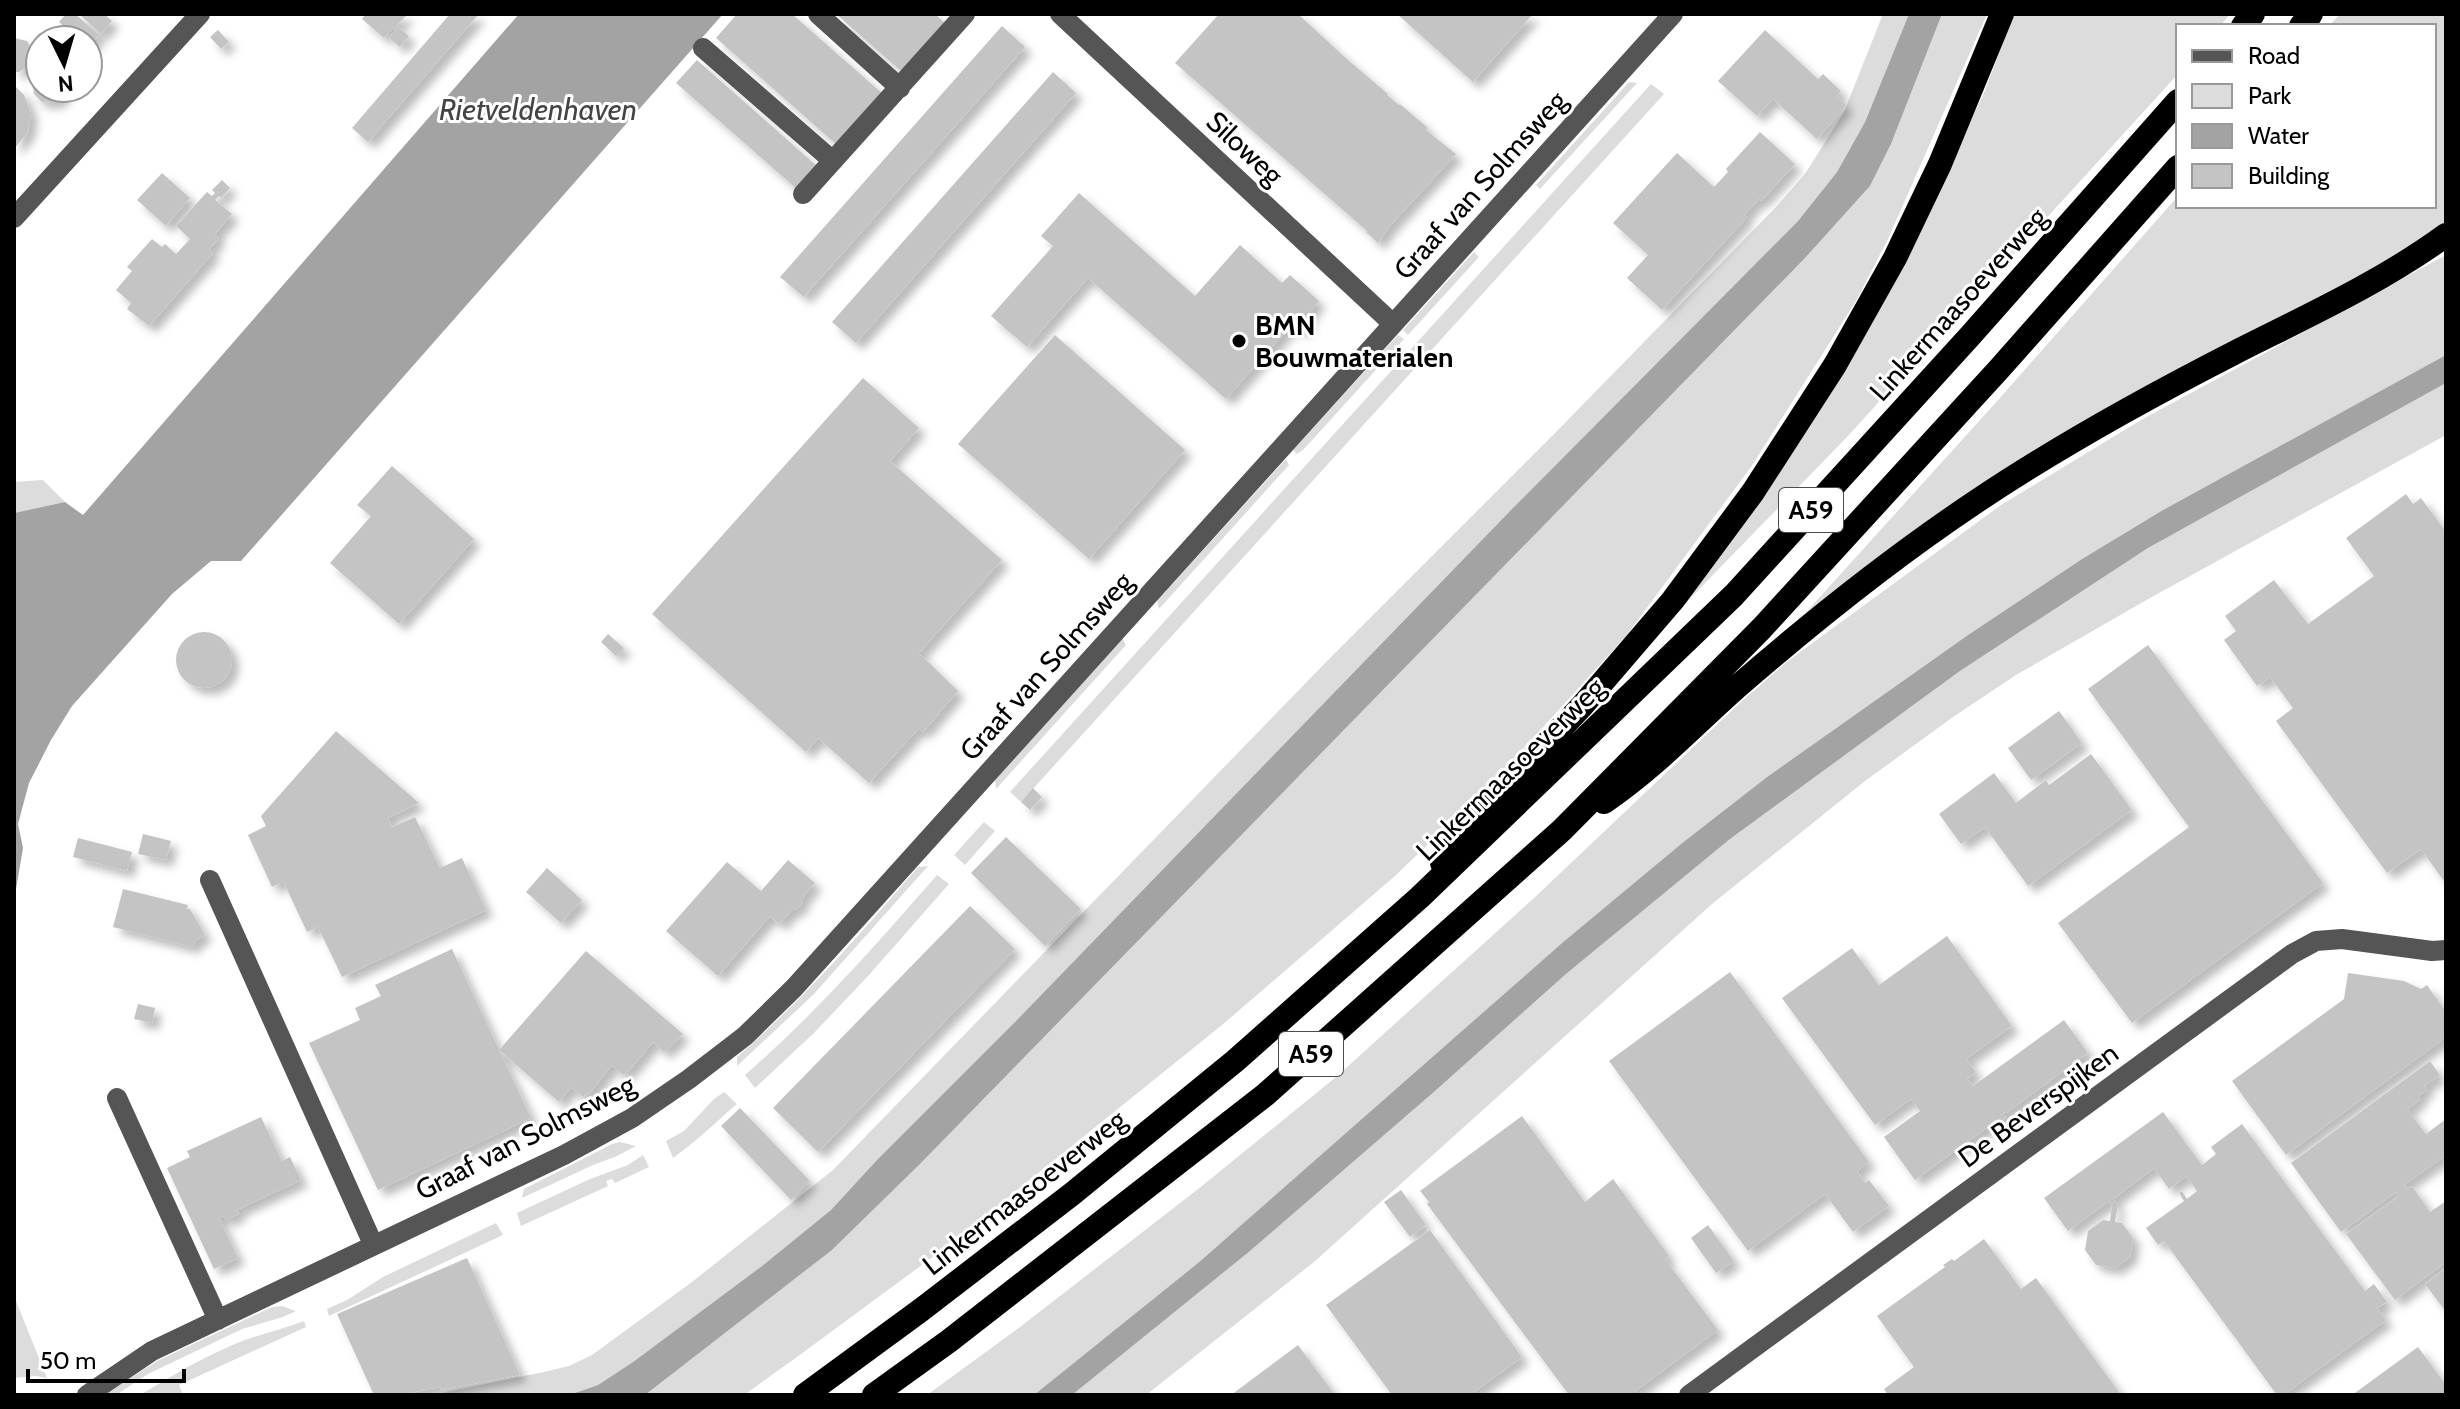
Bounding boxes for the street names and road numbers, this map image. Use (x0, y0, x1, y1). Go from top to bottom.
street label: Graaf van Solmsweg (1387, 83, 1574, 286)
street label: Siloweg (1200, 104, 1291, 193)
street label: Linkermaasoeverweg (1862, 199, 2054, 408)
road number: A59 (1779, 488, 1843, 532)
street label: Graaf van Solmsweg (953, 564, 1140, 767)
street label: Linkermaasoeverweg (1409, 670, 1612, 868)
road number: A59 (1279, 1032, 1343, 1076)
street label: De Beverspijken (1951, 1036, 2125, 1174)
street label: Graaf van Solmsweg (410, 1067, 641, 1207)
street label: Linkermaasoeverweg (916, 1101, 1133, 1282)

